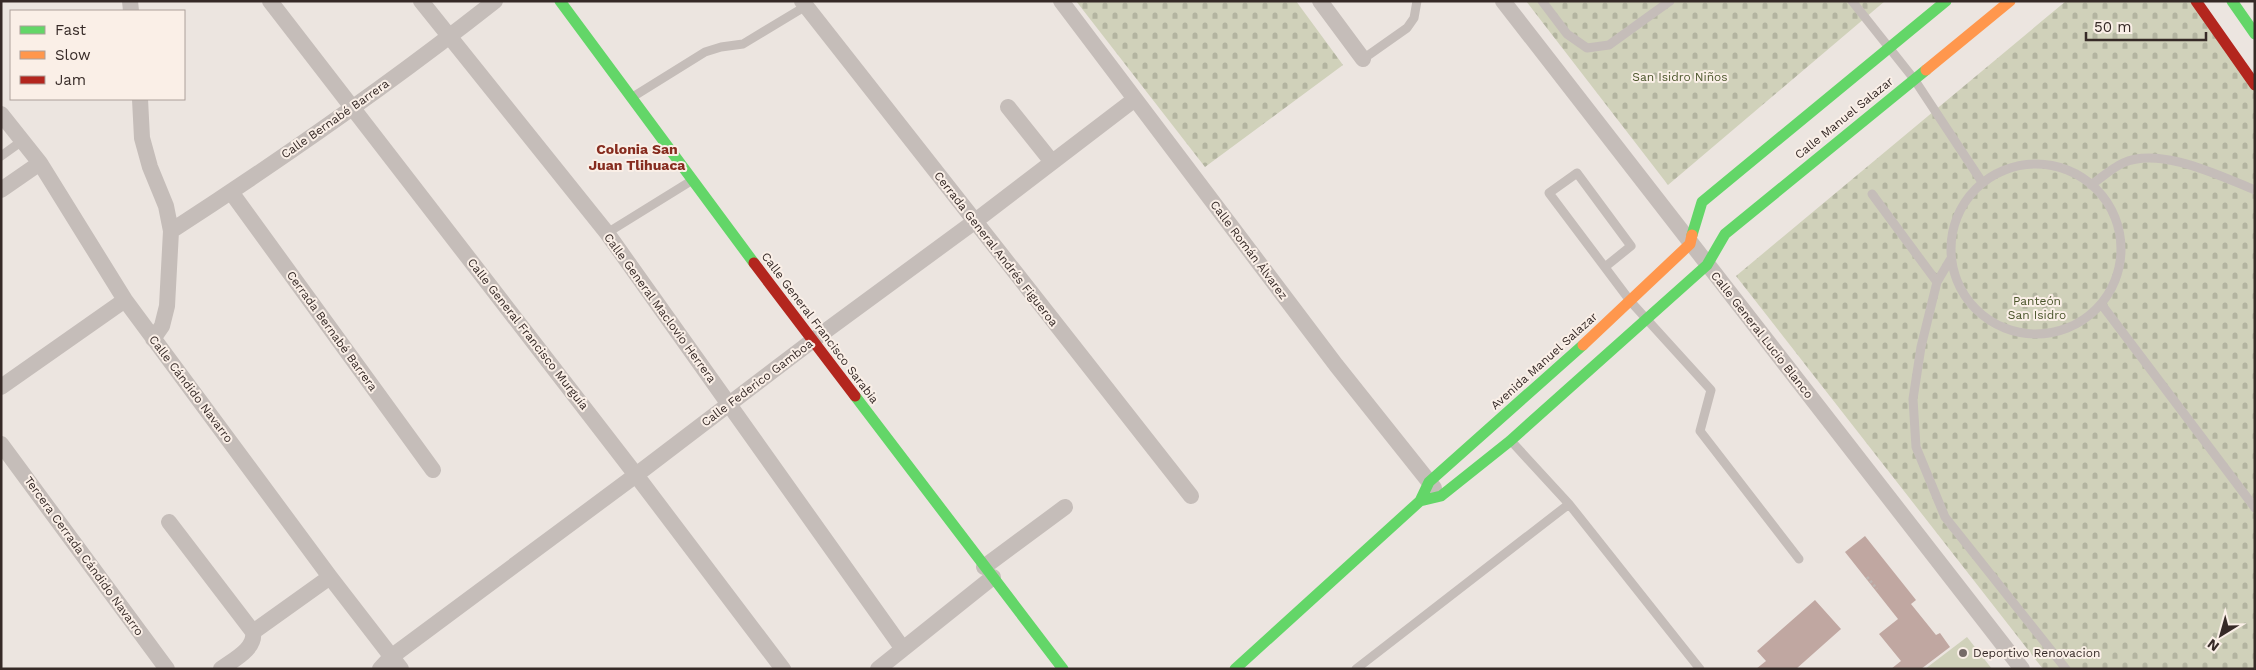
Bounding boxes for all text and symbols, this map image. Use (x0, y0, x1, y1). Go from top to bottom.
legend (10, 10, 185, 100)
scale bar (2086, 10, 2206, 42)
text: 50 m (2094, 18, 2131, 36)
text: Fast (55, 21, 87, 39)
text: Slow (55, 46, 91, 64)
park label: San Isidro Niños (1632, 70, 1728, 84)
text: Jam (55, 71, 86, 89)
street label: Calle Manuel Salazar (1792, 74, 1896, 162)
street label: Calle Bernabé Barrera (278, 76, 392, 162)
district label: Colonia San Juan Tlihuaca (589, 141, 686, 173)
street label: Cerrada General Andrés Figueroa (931, 169, 1061, 329)
street label: Calle Román Álvarez (1207, 198, 1291, 302)
street label: Calle General Maclovio Herrera (601, 231, 719, 386)
street label: Calle General Francisco Sarabia (759, 250, 882, 406)
street label: Calle General Francisco Murguía (465, 256, 592, 413)
street label: Cerrada Bernabé Barrera (284, 268, 380, 394)
street label: Calle General Lucio Blanco (1708, 269, 1816, 401)
park label: Panteón San Isidro (2008, 294, 2066, 322)
street label: Avenida Manuel Salazar (1488, 309, 1600, 413)
street label: Calle Cándido Navarro (146, 333, 236, 445)
street label: Calle Federico Gamboa (698, 336, 816, 429)
street label: Tercera Cerrada Cándido Navarro (22, 474, 146, 638)
north arrow (2196, 610, 2246, 660)
text: N (2204, 636, 2222, 655)
place label: Deportivo Renovacion (1973, 646, 2100, 660)
marker: Deportivo Renovacion (1957, 647, 1969, 659)

